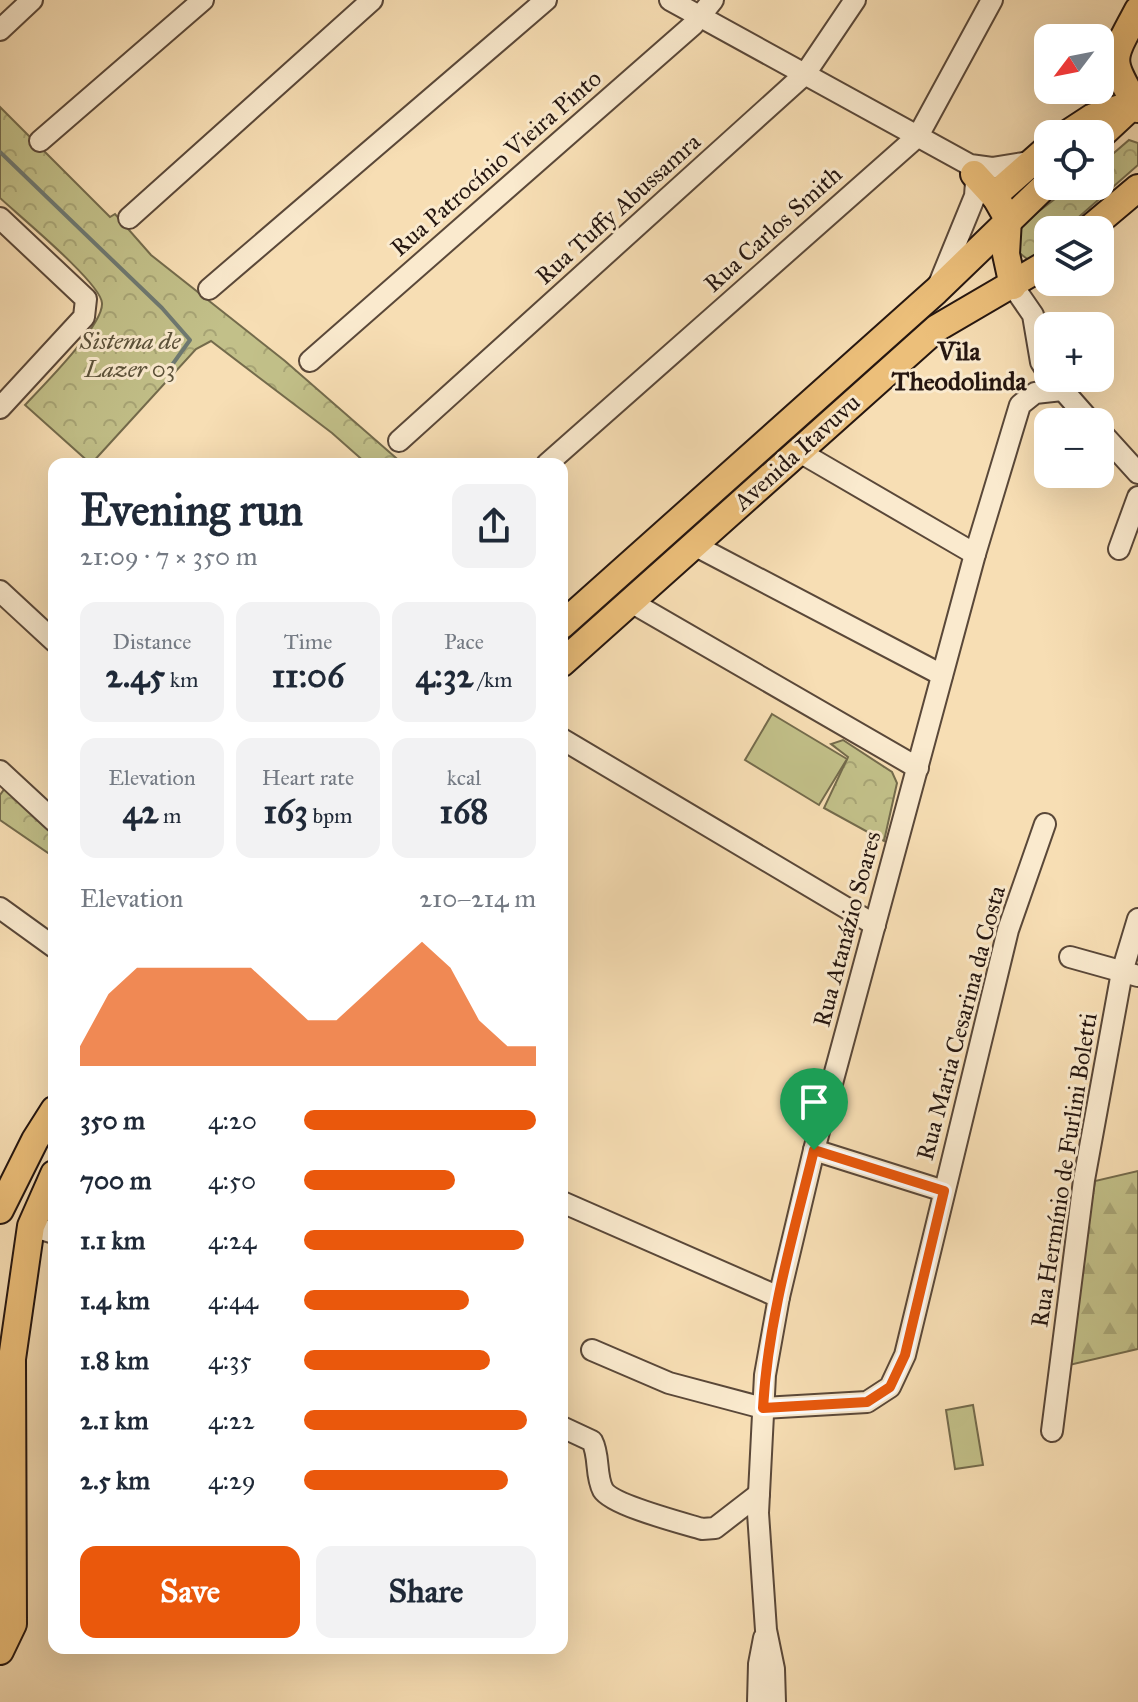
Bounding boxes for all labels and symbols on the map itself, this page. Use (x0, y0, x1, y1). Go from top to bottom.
north arrow (1034, 24, 1114, 104)
street label: Rua Patrocínio Vieira Pinto (384, 63, 608, 263)
street label: Rua Tuffy Abussamra (529, 126, 707, 291)
street label: Rua Carlos Smith (698, 159, 848, 299)
park label: Sistema de Lazer 03 (79, 326, 181, 384)
district label: Vila Theodolinda (891, 335, 1027, 397)
street label: Avenida Itavuvu (727, 387, 867, 517)
street label: Rua Atanázio Soares (806, 828, 888, 1030)
street label: Rua Maria Cesarina da Costa (910, 882, 1012, 1164)
street label: Rua Hermínio de Furlini Boletti (1024, 1010, 1104, 1329)
pin (780, 1068, 848, 1150)

